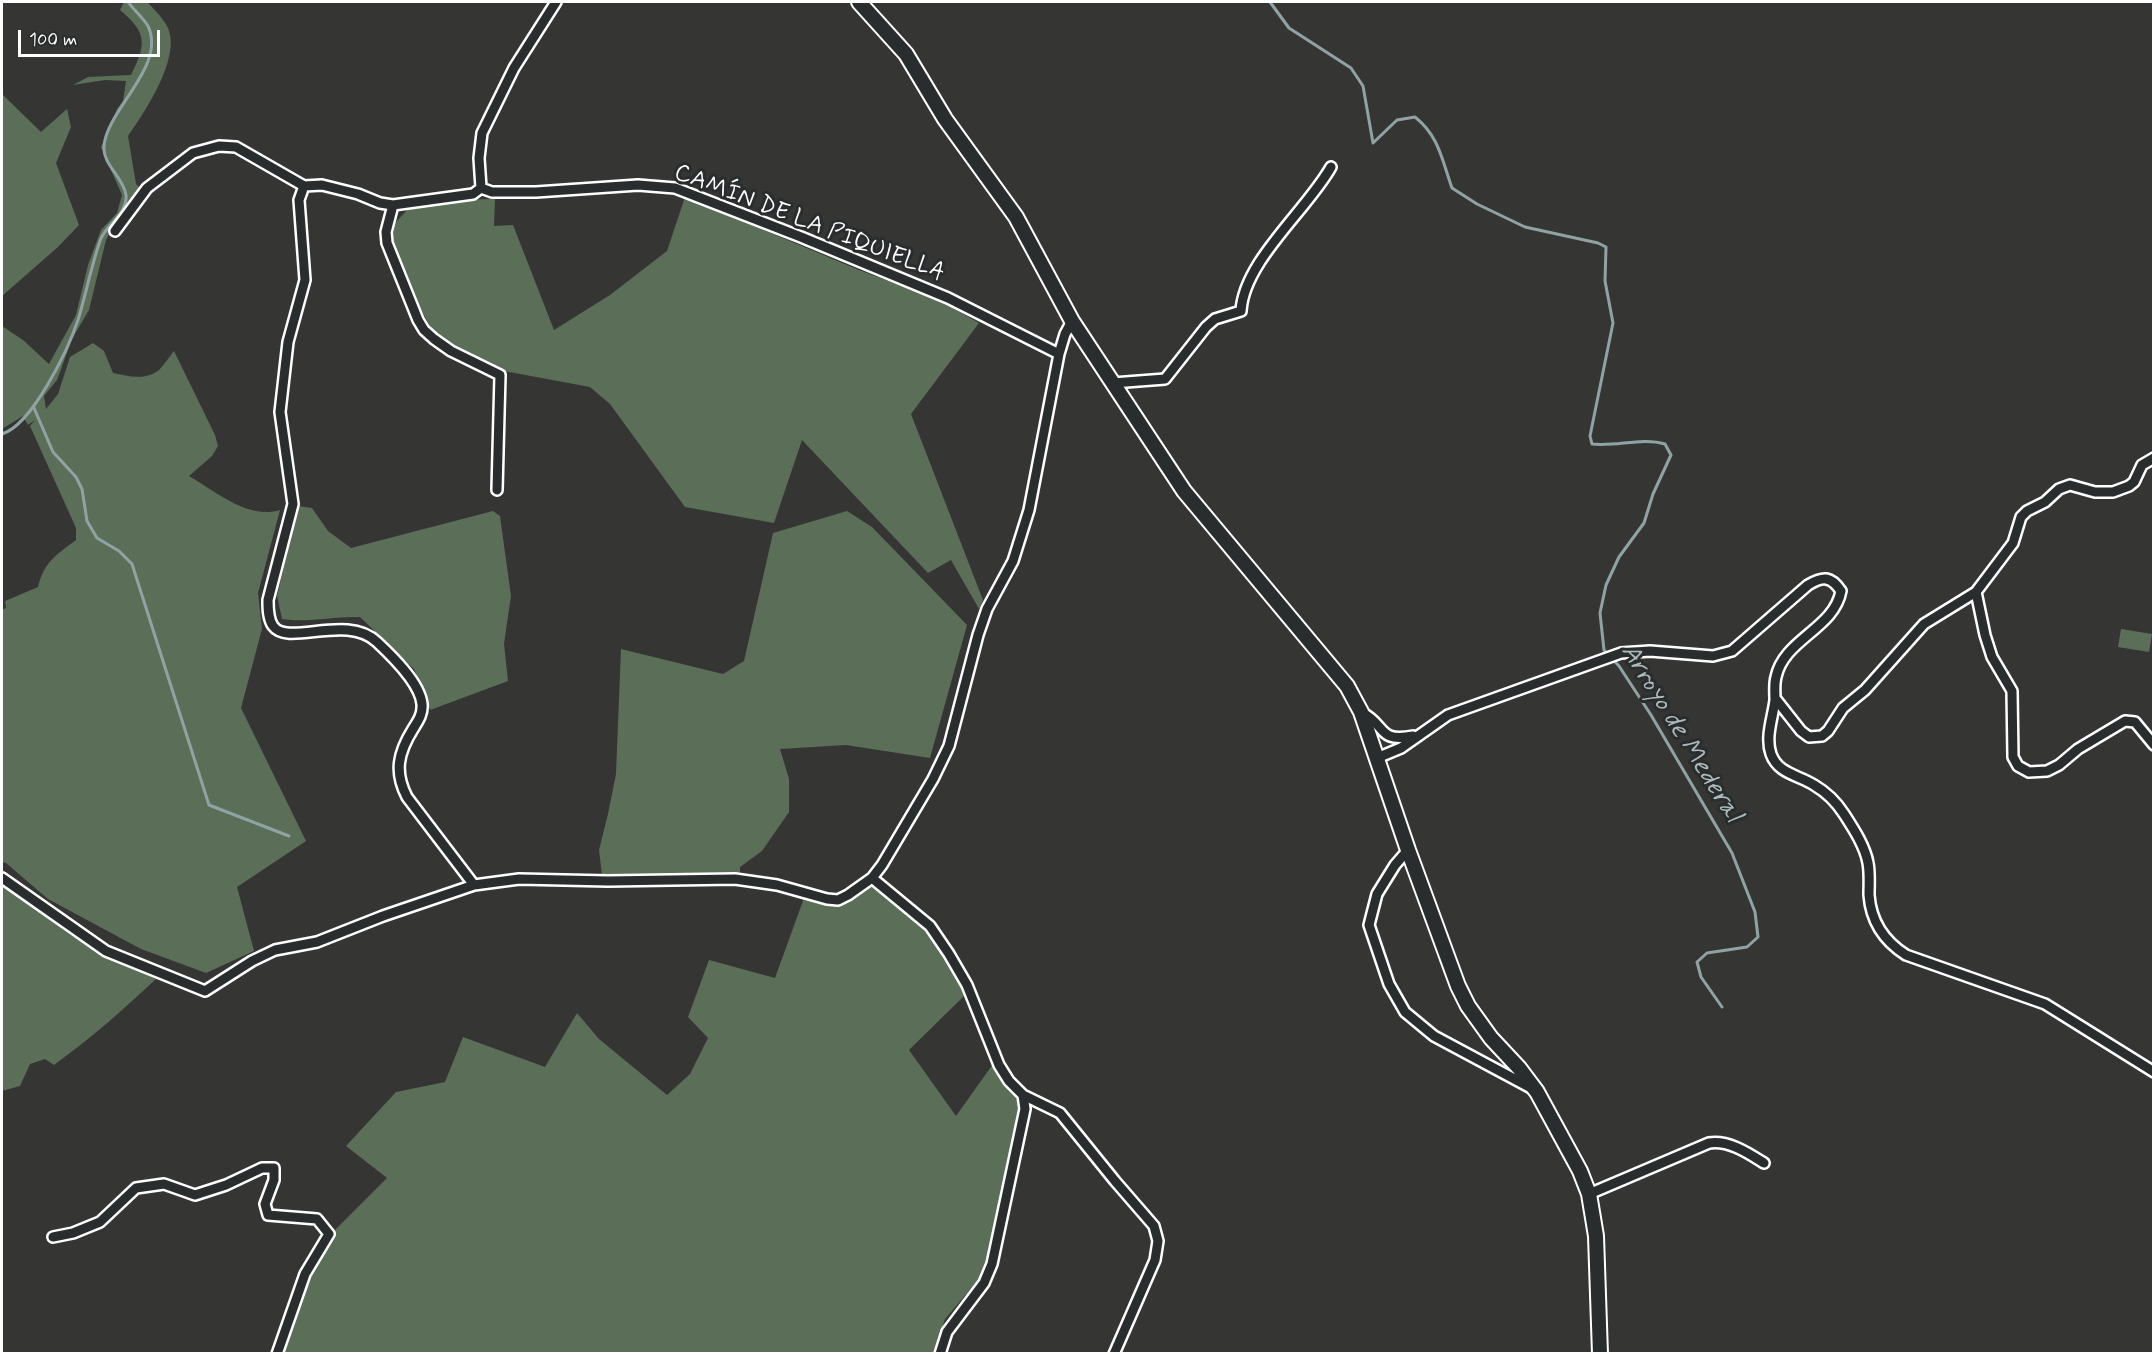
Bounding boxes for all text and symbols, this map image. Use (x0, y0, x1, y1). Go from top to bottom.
scale bar (21, 18, 164, 56)
text: 100 m (29, 28, 77, 52)
street label: CAMÍN DE LA PIQUIELLA (670, 159, 948, 289)
water label: Arroyo de Mederal (1613, 639, 1747, 829)

